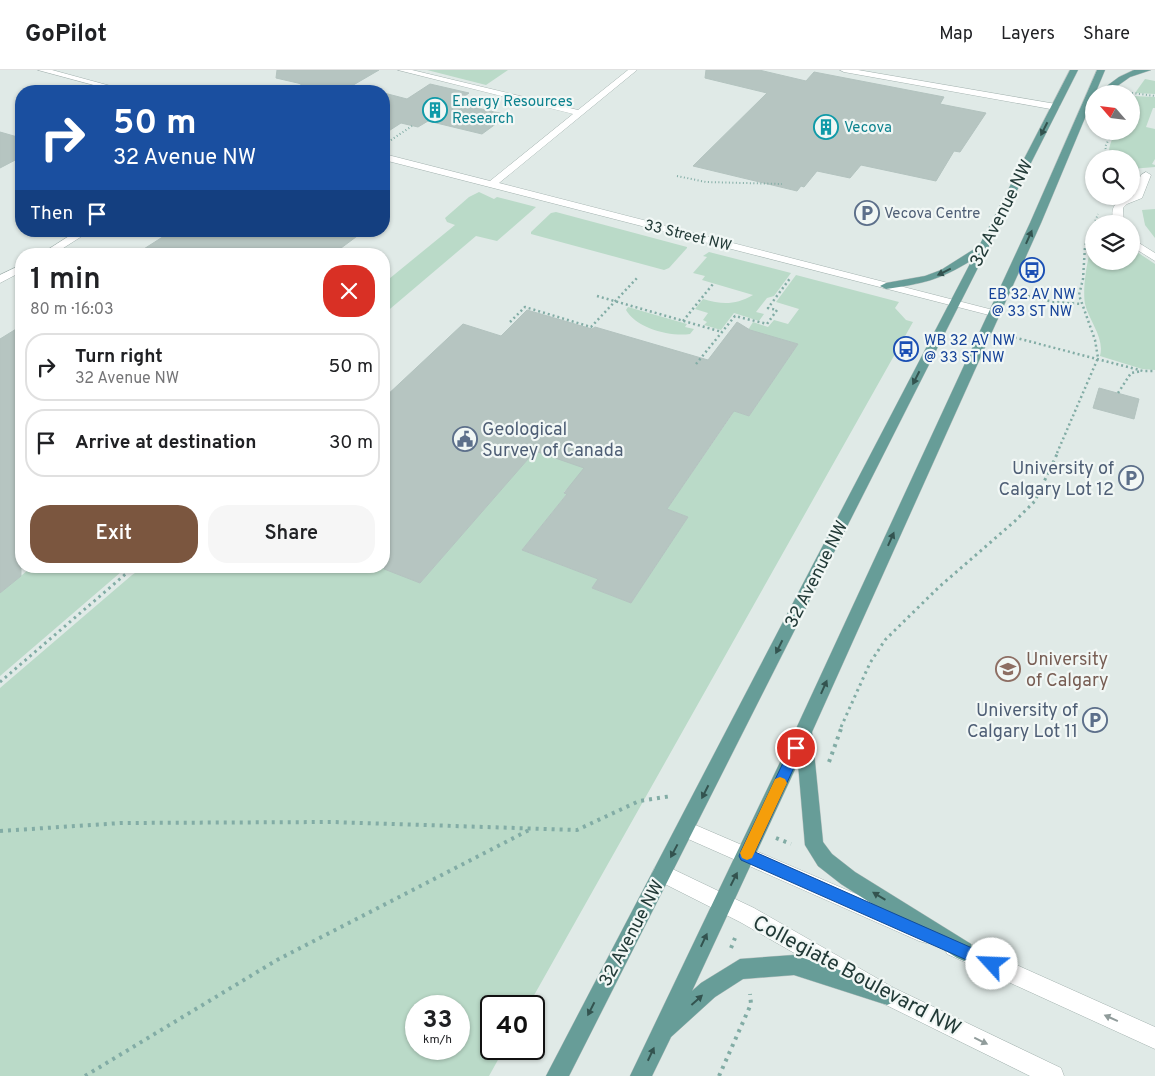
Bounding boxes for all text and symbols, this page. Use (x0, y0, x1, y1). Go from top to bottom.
text: GoPilot (25, 20, 107, 50)
text: Map (939, 23, 973, 46)
text: Layers (1001, 23, 1055, 46)
text: Share (1083, 23, 1130, 46)
north arrow (1085, 85, 1140, 140)
map controls (1085, 85, 1140, 270)
place label: Energy Resources Research (452, 93, 573, 129)
building icon: Energy Resources Research (422, 97, 448, 123)
text: 50 m (113, 102, 197, 146)
icon: right (30, 105, 95, 170)
building icon: Vecova (813, 114, 839, 140)
place label: Vecova (844, 119, 892, 138)
one-way arrow (1040, 122, 1048, 136)
text: 32 Avenue NW (113, 145, 256, 172)
button: search (1085, 150, 1140, 205)
street label: 32 Avenue NW (966, 156, 1039, 271)
icon: arrive (83, 200, 111, 228)
parking icon: Vecova Centre (854, 200, 880, 226)
text: Then (30, 202, 73, 226)
place label: Vecova Centre (884, 205, 980, 224)
button: layers (1085, 215, 1140, 270)
street label: 33 Street NW (642, 216, 733, 256)
one-way arrow (1026, 230, 1034, 244)
bus stop icon: EB 32 AV NW @ 33 ST NW (1019, 257, 1045, 283)
text: 1 min (30, 262, 101, 299)
button: close (323, 265, 375, 317)
one-way arrow (936, 268, 951, 276)
place label: EB 32 AV NW @ 33 ST NW (988, 286, 1076, 322)
text: 80 m · 16:03 (30, 300, 114, 320)
place label: WB 32 AV NW @ 33 ST NW (924, 332, 1015, 368)
bus stop icon: WB 32 AV NW @ 33 ST NW (893, 336, 919, 362)
text: Turn right (75, 345, 163, 369)
icon: right (32, 353, 60, 381)
text: 50 m (328, 355, 373, 379)
text: 32 Avenue NW (75, 369, 179, 389)
one-way arrow (912, 371, 920, 385)
place label: Geological Survey of Canada (482, 419, 623, 463)
public building icon: Geological Survey of Canada (452, 426, 478, 452)
icon: arrive (32, 429, 60, 457)
text: Arrive at destination (75, 431, 256, 455)
text: 30 m (329, 431, 373, 455)
place label: University of Calgary Lot 12 (999, 458, 1114, 502)
parking icon: University of Calgary Lot 12 (1118, 465, 1144, 491)
button: Exit (30, 505, 198, 563)
button: Share (208, 505, 375, 563)
street label: 32 Avenue NW (781, 517, 854, 632)
one-way arrow (887, 532, 895, 546)
one-way arrow (775, 640, 783, 655)
place label: University of Calgary (1026, 649, 1109, 693)
school or university icon: University of Calgary (995, 656, 1021, 682)
one-way arrow (820, 680, 828, 694)
place label: University of Calgary Lot 11 (967, 700, 1078, 744)
parking icon: University of Calgary Lot 11 (1082, 707, 1108, 733)
pin (775, 727, 817, 769)
icon: arrive (782, 734, 810, 762)
one-way arrow (701, 785, 709, 799)
one-way arrow (670, 843, 678, 858)
one-way arrow (730, 872, 738, 886)
street label: 32 Avenue NW (595, 877, 670, 991)
one-way arrow (872, 892, 885, 901)
street label: Collegiate Boulevard NW (747, 910, 965, 1043)
one-way arrow (700, 933, 708, 948)
position arrow (965, 937, 1017, 989)
one-way arrow (691, 994, 704, 1005)
speed limit sign: 40 (480, 995, 545, 1060)
one-way arrow (587, 1002, 595, 1016)
text: 33 (423, 1005, 452, 1037)
one-way arrow (1104, 1013, 1118, 1021)
text: km/h (423, 1032, 452, 1048)
one-way arrow (974, 1037, 988, 1045)
one-way arrow (647, 1047, 655, 1061)

